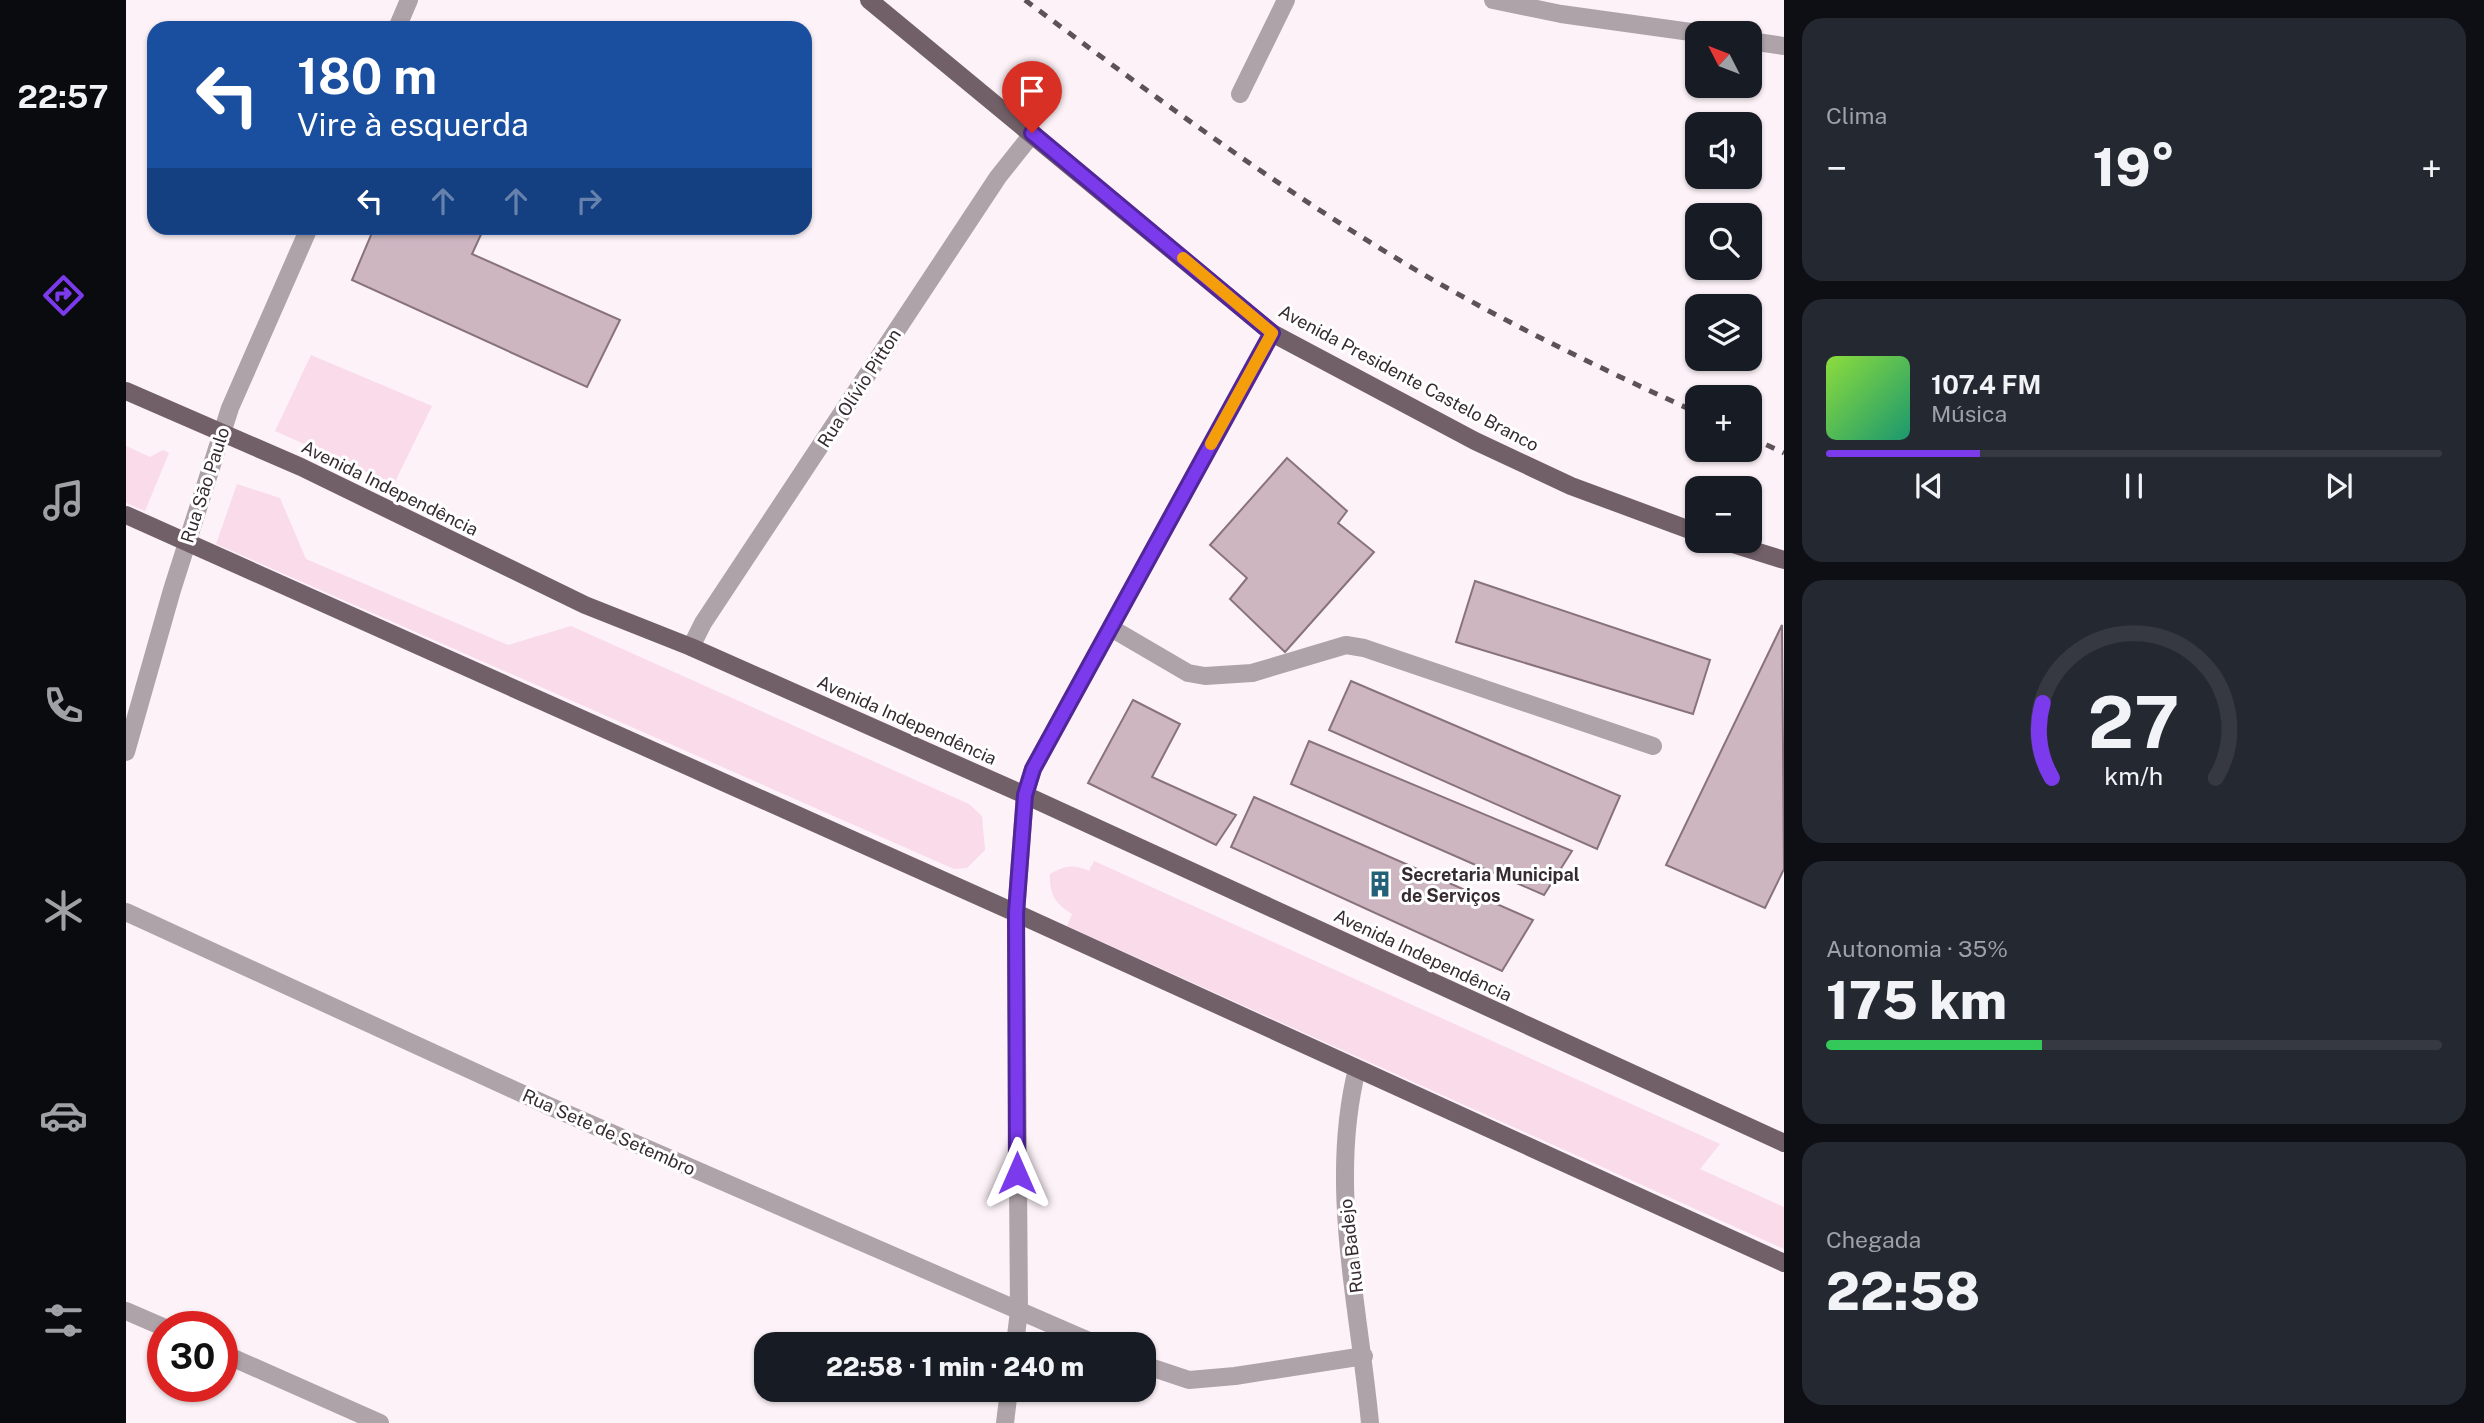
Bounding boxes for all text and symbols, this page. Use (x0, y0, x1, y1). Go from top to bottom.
north arrow (1685, 21, 1762, 98)
map controls (1685, 21, 1762, 553)
text: 180 m (297, 47, 437, 105)
icon: left (182, 49, 273, 140)
pin (1002, 61, 1062, 133)
icon: arrive (1013, 72, 1051, 110)
text: 22:57 (18, 78, 108, 115)
text: Clima (1826, 102, 1887, 129)
text: Vire à esquerda (297, 106, 529, 143)
button: sound (1685, 112, 1762, 189)
text: 19° (2093, 137, 2175, 198)
text: − (1826, 146, 1847, 191)
text: + (2421, 146, 2442, 191)
icon: left (351, 182, 389, 220)
icon: ahead (424, 182, 462, 220)
icon: ahead (497, 182, 535, 220)
icon: right (570, 182, 608, 220)
button: search (1685, 203, 1762, 280)
icon: directions (39, 271, 88, 320)
button: layers (1685, 294, 1762, 371)
street label: Avenida Presidente Castelo Branco (1275, 300, 1543, 456)
street label: Rua Olívio Pitton (813, 325, 905, 451)
text: 107.4 FM (1931, 369, 2041, 400)
button: + (1685, 385, 1762, 462)
text: Música (1931, 400, 2007, 427)
street label: Rua São Paulo (176, 425, 234, 545)
street label: Avenida Independência (298, 436, 482, 540)
icon: previous (1910, 467, 1948, 505)
icon: pause (2115, 467, 2153, 505)
icon: next (2320, 467, 2358, 505)
icon: music (39, 476, 88, 525)
button: − (1685, 476, 1762, 553)
street label: Avenida Independência (814, 671, 1000, 769)
text: 27 (2088, 679, 2180, 764)
icon: phone (39, 681, 88, 730)
text: km/h (2105, 760, 2163, 790)
place label: Secretaria Municipal de Serviços (1401, 864, 1580, 906)
building icon: Secretaria Municipal de Serviços (1365, 869, 1395, 899)
icon: climate (39, 886, 88, 935)
street label: Avenida Independência (1331, 905, 1515, 1005)
text: Autonomia · 35% (1826, 935, 2008, 962)
text: 175 km (1826, 970, 2007, 1031)
street label: Rua Sete de Setembro (519, 1084, 699, 1180)
icon: car (39, 1091, 88, 1140)
position arrow (980, 1136, 1054, 1210)
street label: Rua Badejo (1335, 1198, 1367, 1294)
text: Chegada (1826, 1226, 1921, 1253)
text: 22:58 (1826, 1261, 1980, 1322)
icon: filters (39, 1296, 88, 1345)
speed limit sign: 30 (147, 1311, 238, 1402)
text: 22:58 · 1 min · 240 m (826, 1351, 1084, 1382)

